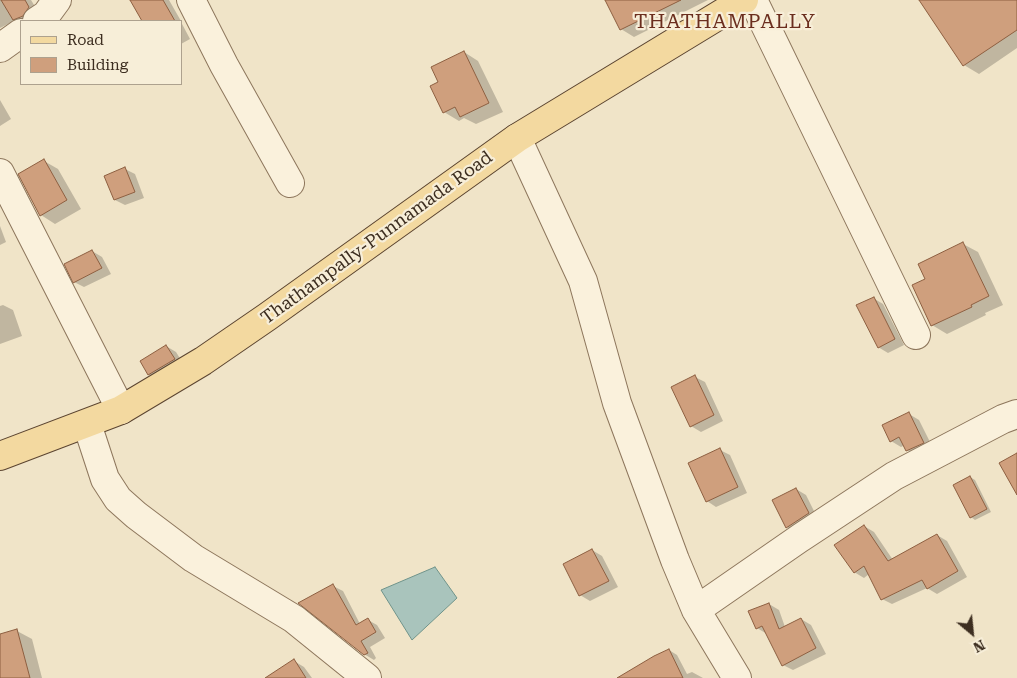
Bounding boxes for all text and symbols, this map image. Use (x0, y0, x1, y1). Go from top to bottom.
district label: THATHAMPALLY (633, 10, 817, 34)
legend (20, 20, 182, 85)
text: Road (67, 31, 104, 49)
text: Building (67, 56, 128, 74)
street label: Thathampally-Punnamada Road (257, 147, 497, 329)
north arrow (947, 608, 997, 658)
text: N (971, 637, 988, 656)

